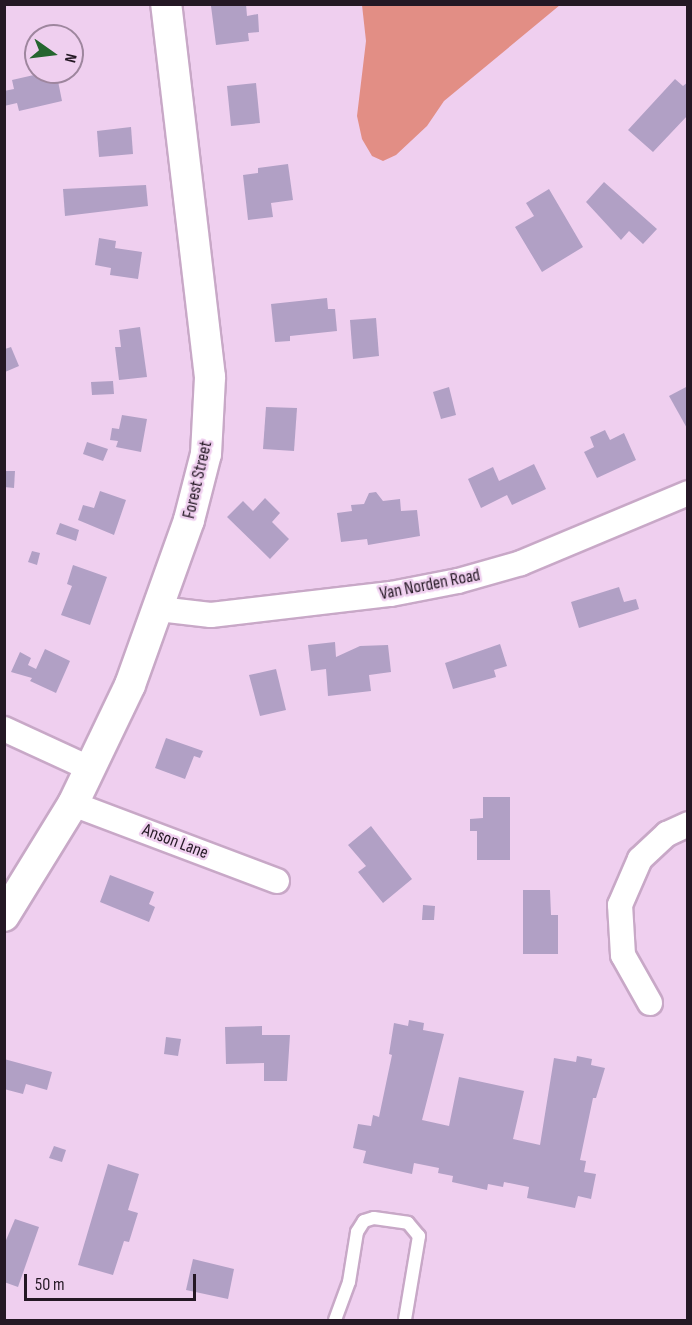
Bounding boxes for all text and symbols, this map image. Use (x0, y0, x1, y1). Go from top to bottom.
north arrow (24, 24, 84, 84)
text: N (60, 52, 80, 64)
street label: Forest Street (179, 439, 217, 521)
street label: Van Norden Road (378, 565, 482, 605)
street label: Anson Lane (139, 820, 211, 864)
scale bar (27, 1262, 200, 1300)
text: 50 m (35, 1274, 65, 1295)

